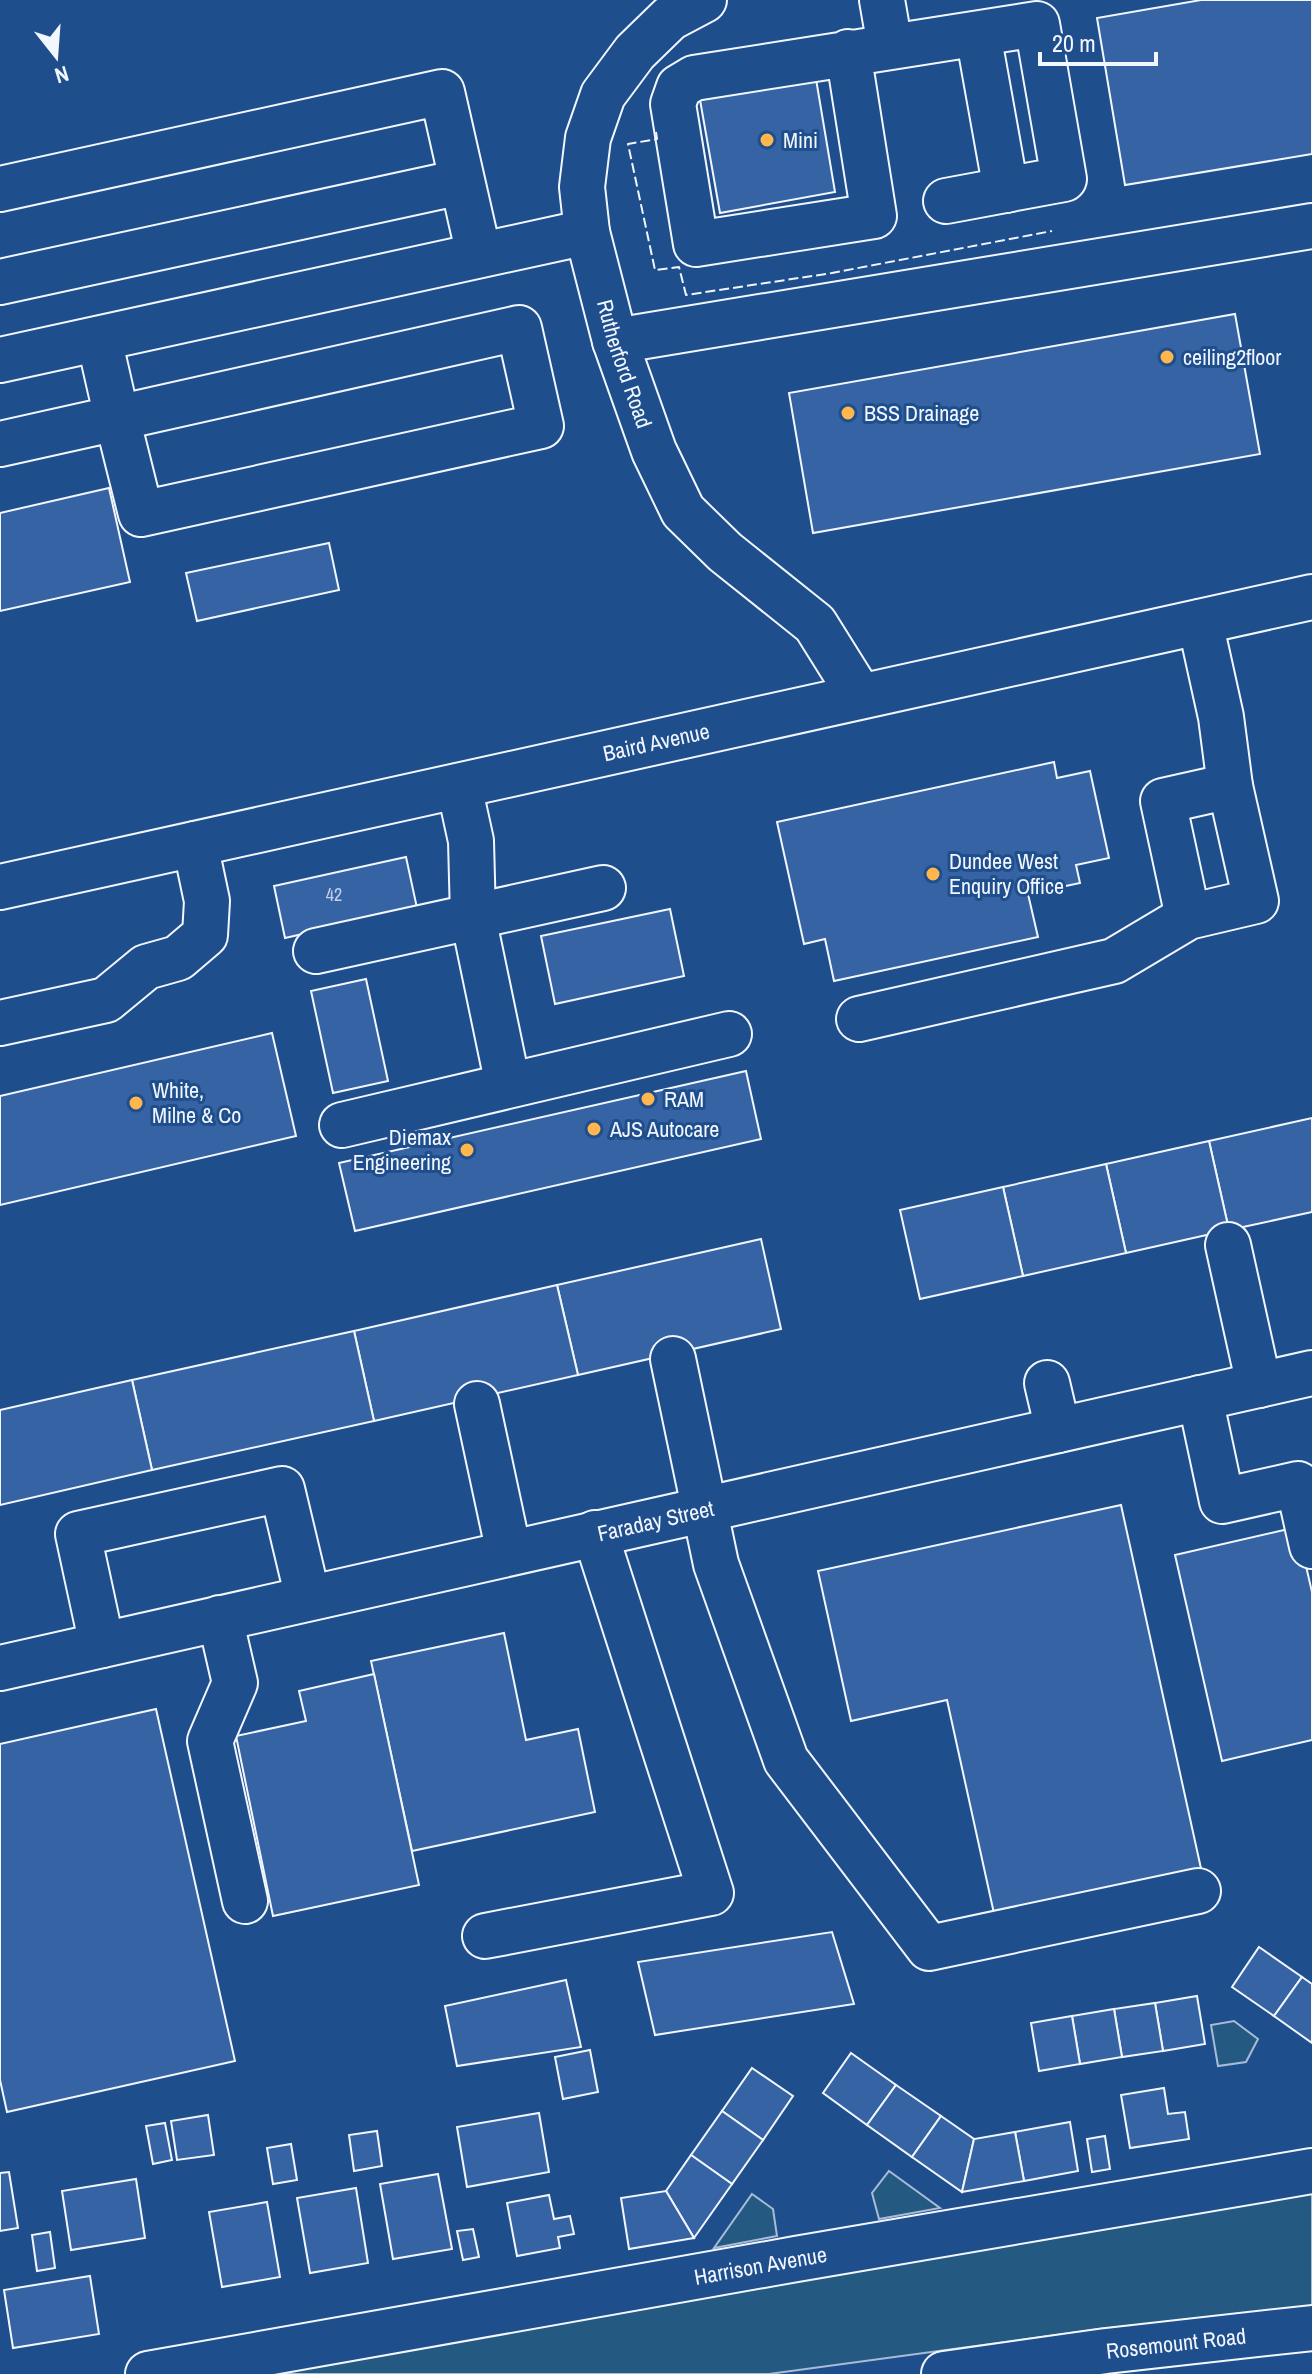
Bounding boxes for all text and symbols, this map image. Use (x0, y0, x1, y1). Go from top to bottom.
north arrow (16, 16, 96, 96)
scale bar (1040, 16, 1156, 66)
text: 20 m (1052, 27, 1096, 59)
text: N (51, 59, 72, 91)
place label: Mini (783, 125, 818, 155)
marker: Mini (758, 131, 776, 149)
street label: Rutherford Road (590, 296, 660, 432)
place label: ceiling2floor (1183, 342, 1281, 372)
marker: ceiling2floor (1158, 348, 1176, 366)
place label: BSS Drainage (864, 398, 979, 428)
marker: BSS Drainage (839, 404, 857, 422)
street label: Baird Avenue (600, 716, 712, 768)
place label: Dundee West Enquiry Office (949, 846, 1064, 901)
marker: Dundee West Enquiry Office (924, 865, 942, 883)
house number: 42 (326, 882, 342, 907)
place label: White, Milne & Co (152, 1075, 241, 1130)
place label: RAM (664, 1084, 704, 1114)
marker: RAM (639, 1090, 657, 1108)
marker: White, Milne & Co (127, 1094, 145, 1112)
place label: AJS Autocare (609, 1114, 719, 1144)
marker: AJS Autocare (585, 1120, 603, 1138)
place label: Diemax Engineering (353, 1122, 451, 1177)
marker: Diemax Engineering (458, 1141, 476, 1159)
street label: Faraday Street (594, 1493, 717, 1548)
street label: Harrison Avenue (692, 2239, 829, 2292)
street label: Rosemount Road (1104, 2320, 1247, 2366)

